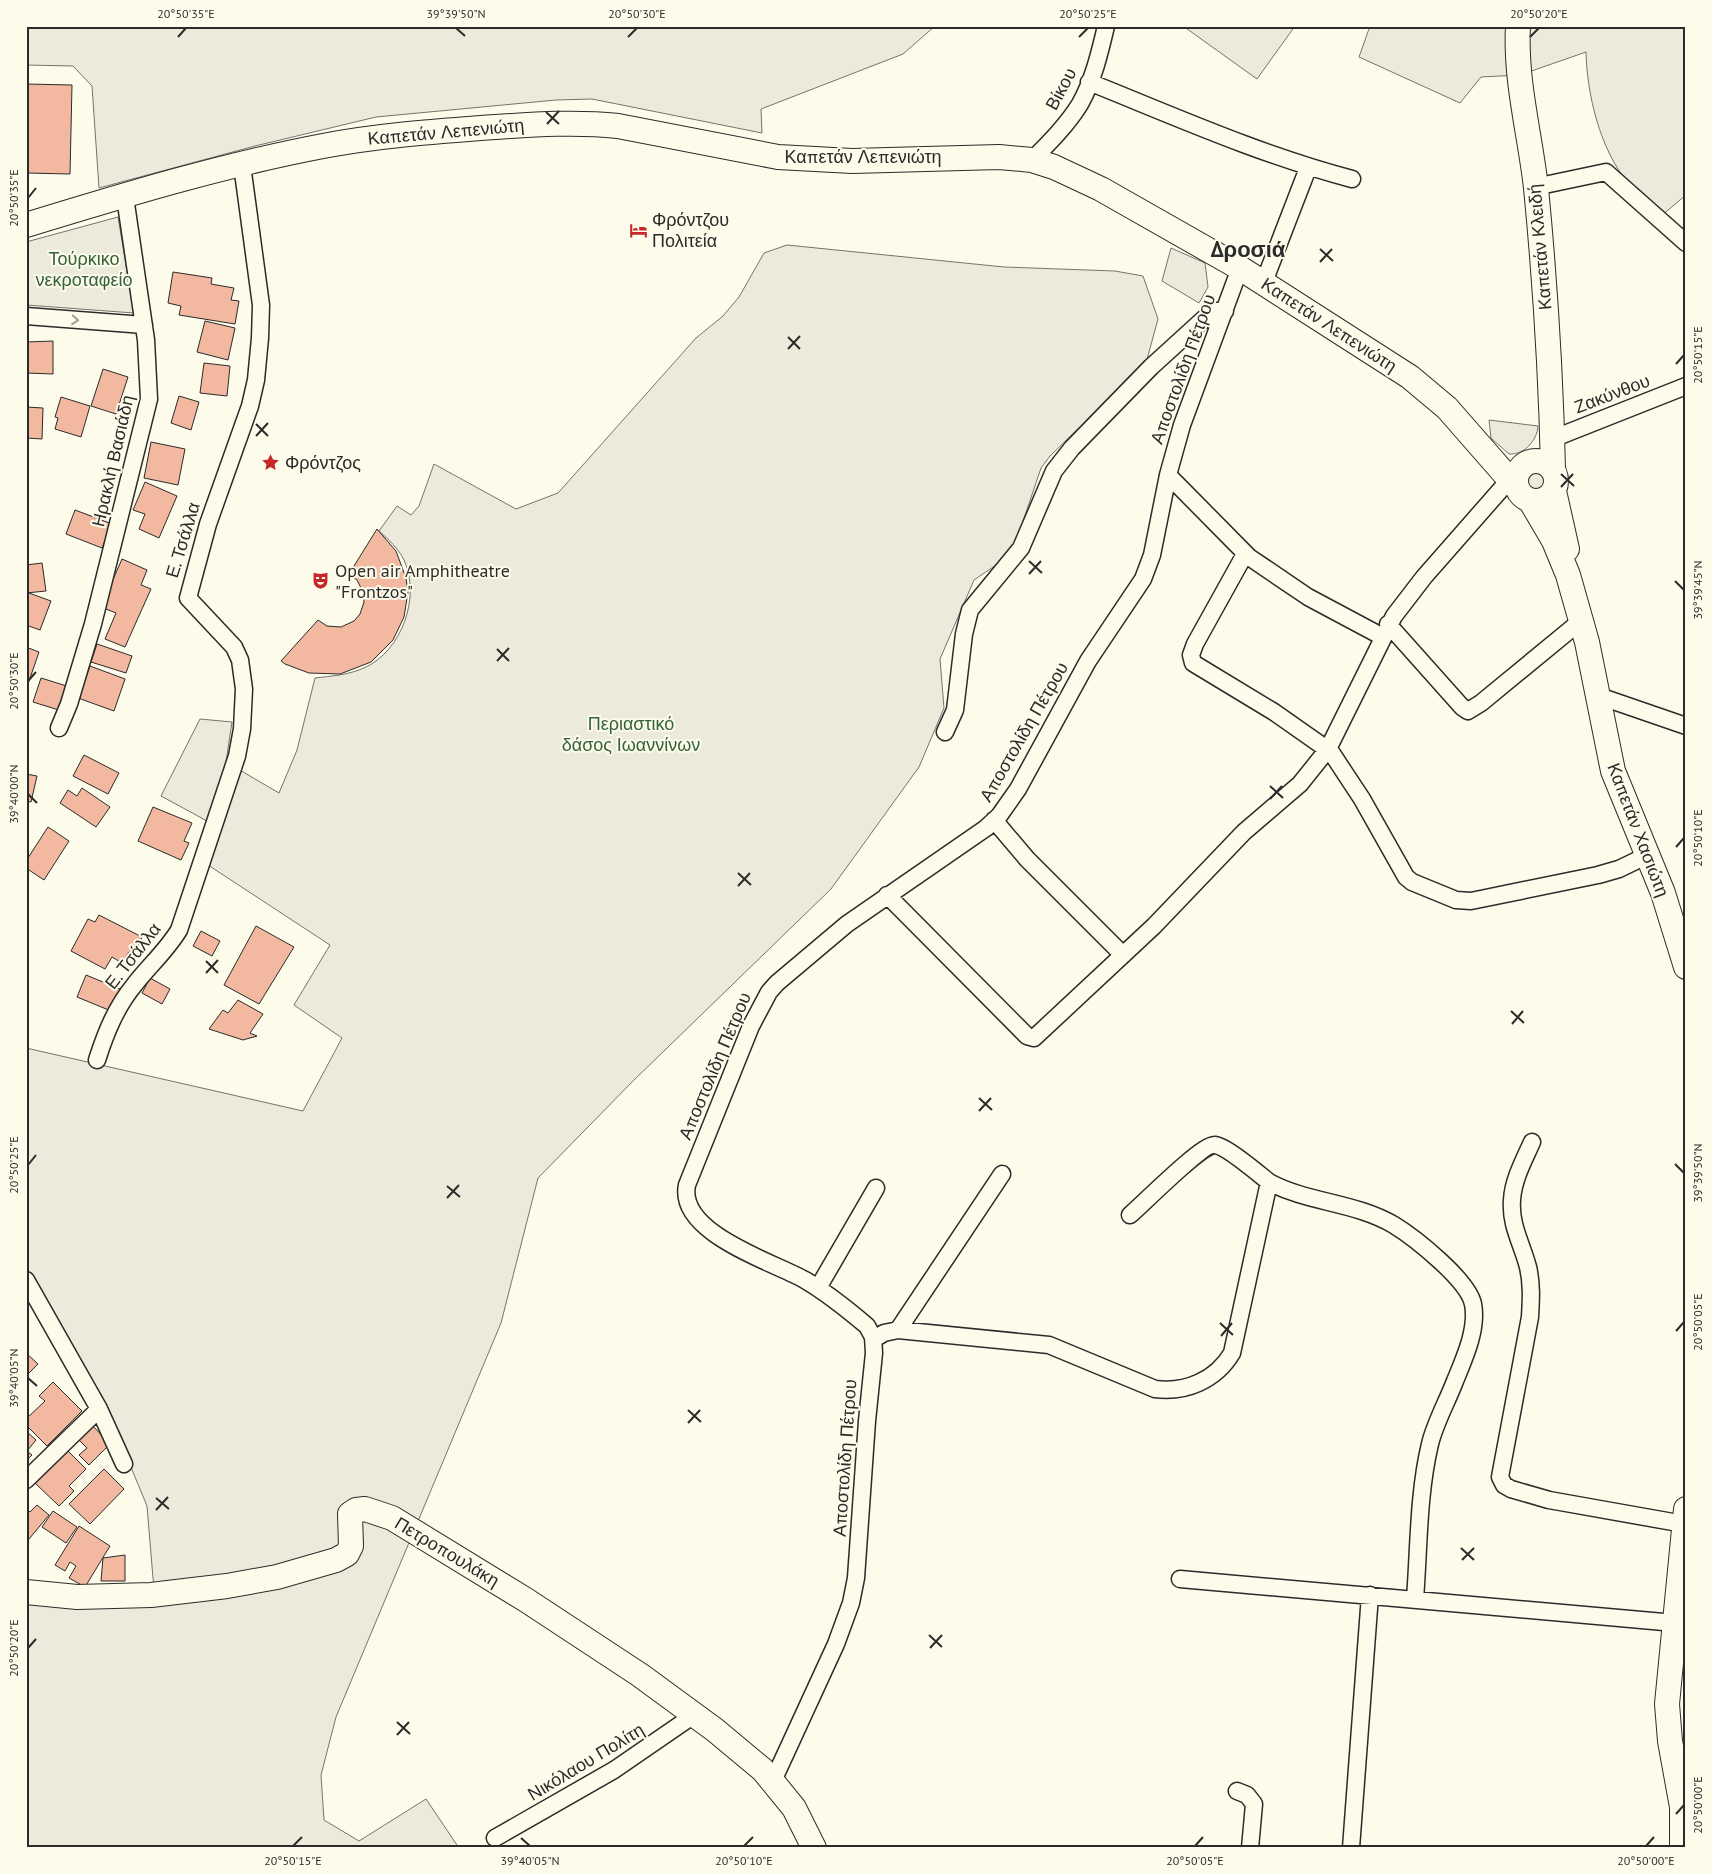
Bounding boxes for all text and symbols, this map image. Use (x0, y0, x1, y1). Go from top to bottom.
text: 20°50'35"E (157, 6, 215, 21)
text: 39°39'50"N (426, 6, 486, 21)
text: 20°50'30"E (608, 6, 666, 21)
text: 20°50'25"E (1059, 6, 1117, 21)
text: 20°50'20"E (1510, 6, 1568, 21)
street label: Βίκου (1040, 64, 1081, 114)
street label: Καπετάν Λεπενιώτη (367, 113, 525, 150)
street label: Καπετάν Λεπενιώτη (784, 145, 942, 168)
text: 20°50'35"E (6, 169, 21, 227)
street label: Καπετάν Κλειδή (1523, 183, 1556, 311)
place label: Φρόντζου Πολιτεία (652, 208, 729, 252)
hotel icon: Φρόντζου Πολιτεία (628, 220, 648, 240)
district label: Δροσιά (1211, 235, 1286, 263)
park label: Τούρκικο νεκροταφείο (36, 247, 133, 291)
street label: Καπετάν Λεπενιώτη (1257, 272, 1401, 377)
street label: Αποστολίδη Πέτρου (1145, 291, 1220, 447)
one-way arrow (71, 314, 79, 325)
text: 20°50'15"E (1690, 326, 1705, 384)
street label: Ζακύνθου (1571, 369, 1653, 418)
street label: Ηρακλή Βασιάδη (86, 393, 139, 529)
place label: Φρόντζος (285, 451, 361, 474)
place icon: Φρόντζος (261, 453, 281, 473)
street label: Ε. Τσάλλα (160, 499, 205, 580)
place label: Open air Amphitheatre "Frontzos" (335, 559, 510, 603)
text: 39°39'45"N (1690, 560, 1705, 620)
theatre icon: Open air Amphitheatre "Frontzos" (311, 571, 331, 591)
text: 20°50'30"E (6, 652, 21, 710)
street label: Αποστολίδη Πέτρου (974, 658, 1073, 806)
park label: Περιαστικό δάσος Ιωαννίνων (562, 712, 700, 756)
street label: Καπετάν Χασιώτη (1602, 760, 1675, 900)
text: 39°40'00"N (6, 764, 21, 824)
text: 20°50'10"E (1690, 809, 1705, 867)
street label: Ε. Τσάλλα (100, 918, 166, 993)
street label: Αποστολίδη Πέτρου (673, 989, 756, 1143)
text: 20°50'25"E (6, 1136, 21, 1194)
text: 39°39'50"N (1690, 1143, 1705, 1203)
text: 20°50'05"E (1690, 1293, 1705, 1351)
text: 39°40'05"N (6, 1348, 21, 1408)
street label: Αποστολίδη Πέτρου (828, 1379, 861, 1537)
street label: Πετροπουλάκη (391, 1511, 504, 1592)
text: 20°50'20"E (6, 1619, 21, 1677)
street label: Νικόλαου Πολίτη (523, 1718, 648, 1805)
text: 20°50'00"E (1690, 1776, 1705, 1834)
text: 20°50'15"E (264, 1853, 322, 1868)
text: 39°40'05"N (500, 1853, 560, 1868)
text: 20°50'10"E (715, 1853, 773, 1868)
text: 20°50'05"E (1166, 1853, 1224, 1868)
text: 20°50'00"E (1617, 1853, 1675, 1868)

